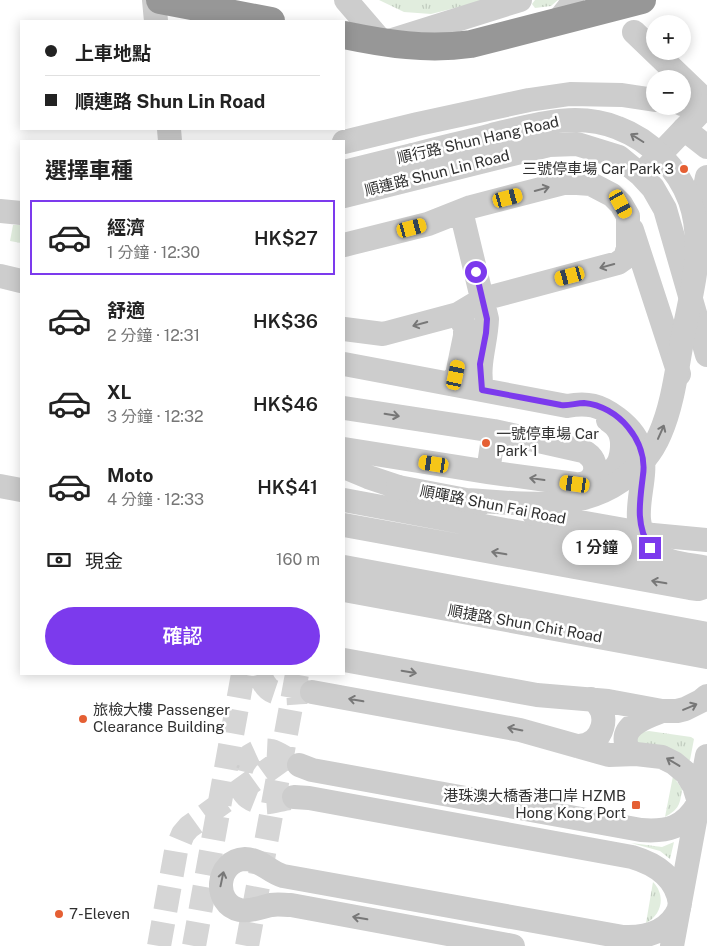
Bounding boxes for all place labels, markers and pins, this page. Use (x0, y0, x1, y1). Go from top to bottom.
place label: 三號停車場 Car Park 3 (522, 160, 674, 177)
marker: 三號停車場 Car Park 3 (678, 163, 690, 175)
place label: 一號停車場 Car Park 1 (496, 425, 599, 459)
marker: 一號停車場 Car Park 1 (480, 437, 492, 449)
place label: 旅檢大樓 Passenger Clearance Building (93, 701, 230, 735)
marker: 旅檢大樓 Passenger Clearance Building (77, 713, 89, 725)
place label: 港珠澳大橋香港口岸 HZMB Hong Kong Port (443, 787, 626, 821)
marker: 港珠澳大橋香港口岸 HZMB Hong Kong Port (630, 799, 642, 811)
place label: 7-Eleven (69, 905, 130, 922)
marker: 7-Eleven (53, 908, 65, 920)

